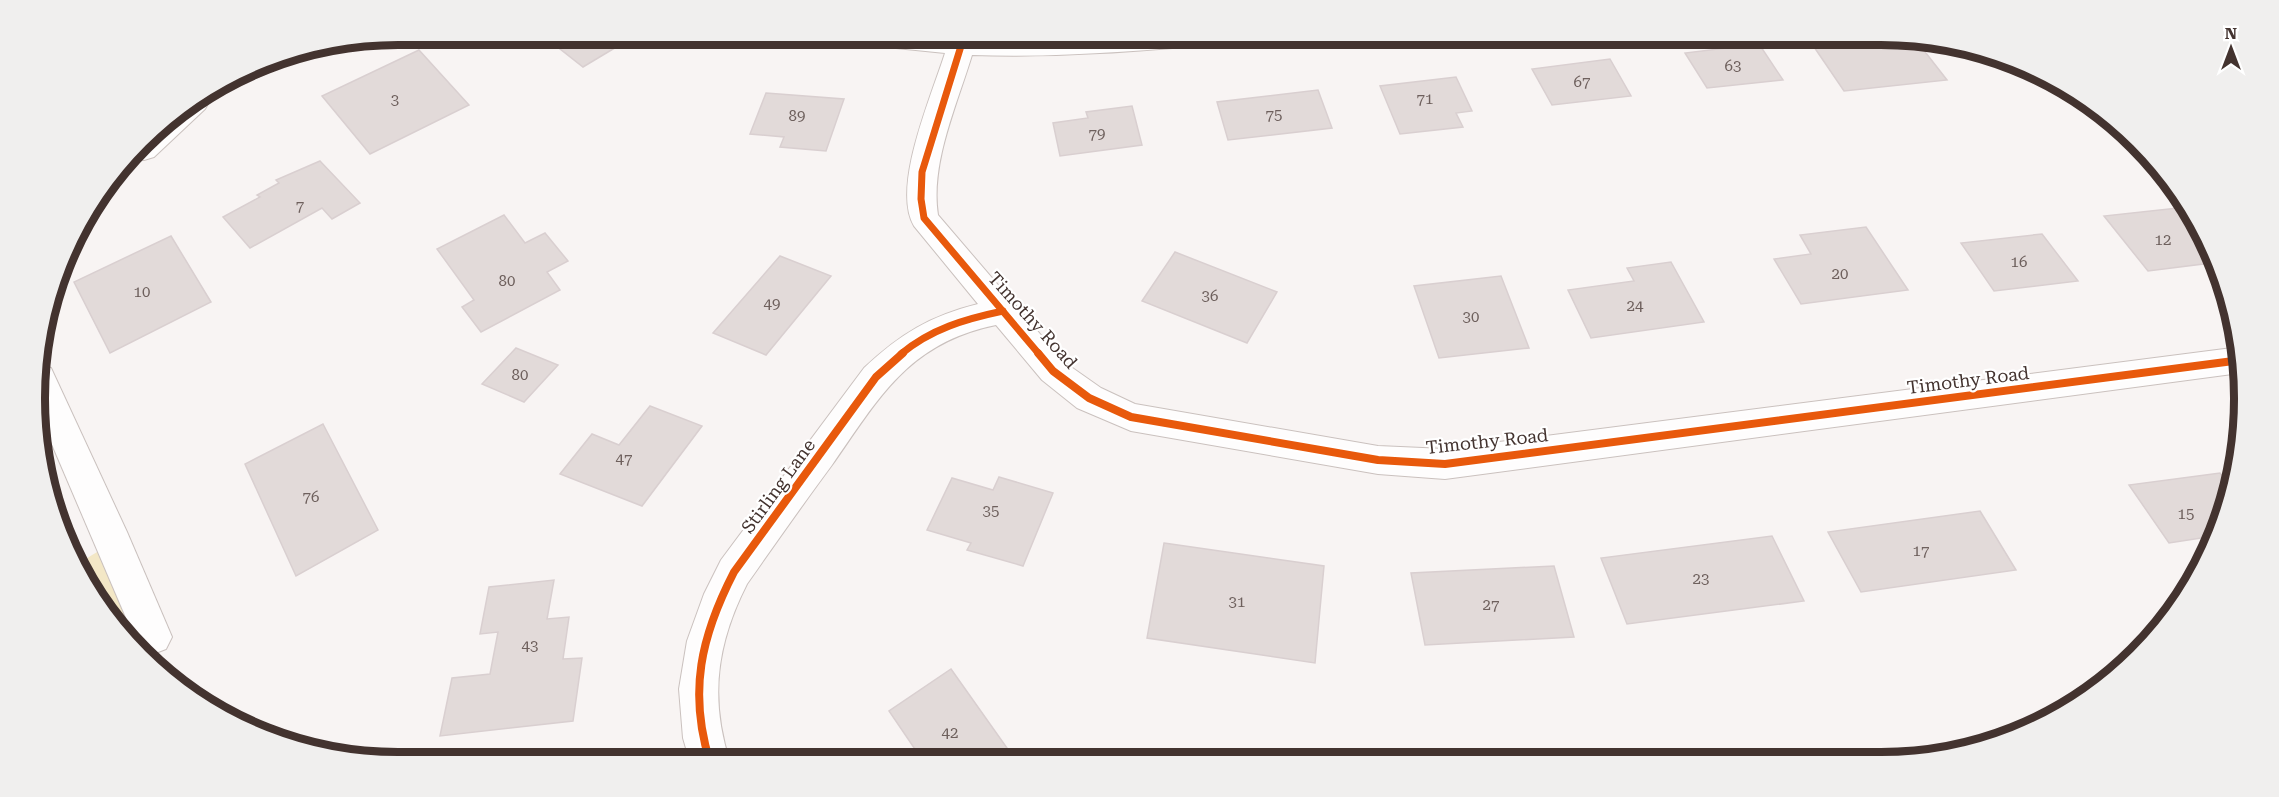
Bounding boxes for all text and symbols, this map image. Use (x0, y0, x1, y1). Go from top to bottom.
north arrow (2201, 18, 2261, 78)
text: N (2225, 24, 2237, 43)
house number: 63 (1725, 57, 1741, 75)
house number: 67 (1574, 73, 1590, 91)
house number: 71 (1417, 90, 1433, 108)
house number: 3 (391, 91, 399, 109)
house number: 75 (1266, 106, 1282, 124)
house number: 89 (789, 107, 805, 125)
house number: 79 (1089, 125, 1105, 143)
house number: 7 (296, 197, 304, 215)
house number: 12 (2155, 231, 2171, 249)
house number: 16 (2011, 253, 2027, 271)
house number: 20 (1832, 265, 1848, 283)
street label: Timothy Road (984, 267, 1082, 373)
house number: 80 (499, 272, 515, 290)
house number: 10 (134, 283, 150, 301)
house number: 36 (1202, 287, 1218, 305)
house number: 49 (764, 295, 780, 313)
house number: 24 (1627, 297, 1644, 315)
house number: 30 (1463, 308, 1479, 326)
street label: Timothy Road (1906, 362, 2031, 398)
house number: 80 (512, 366, 528, 384)
street label: Timothy Road (1425, 424, 1550, 458)
street label: Stirling Lane (737, 435, 819, 537)
house number: 47 (616, 450, 632, 468)
house number: 76 (303, 488, 319, 506)
house number: 35 (983, 502, 999, 520)
house number: 15 (2178, 505, 2194, 523)
house number: 17 (1913, 542, 1929, 560)
house number: 23 (1693, 570, 1709, 588)
house number: 31 (1229, 593, 1245, 611)
house number: 27 (1483, 596, 1499, 614)
house number: 43 (522, 637, 538, 655)
house number: 42 (942, 724, 958, 742)

